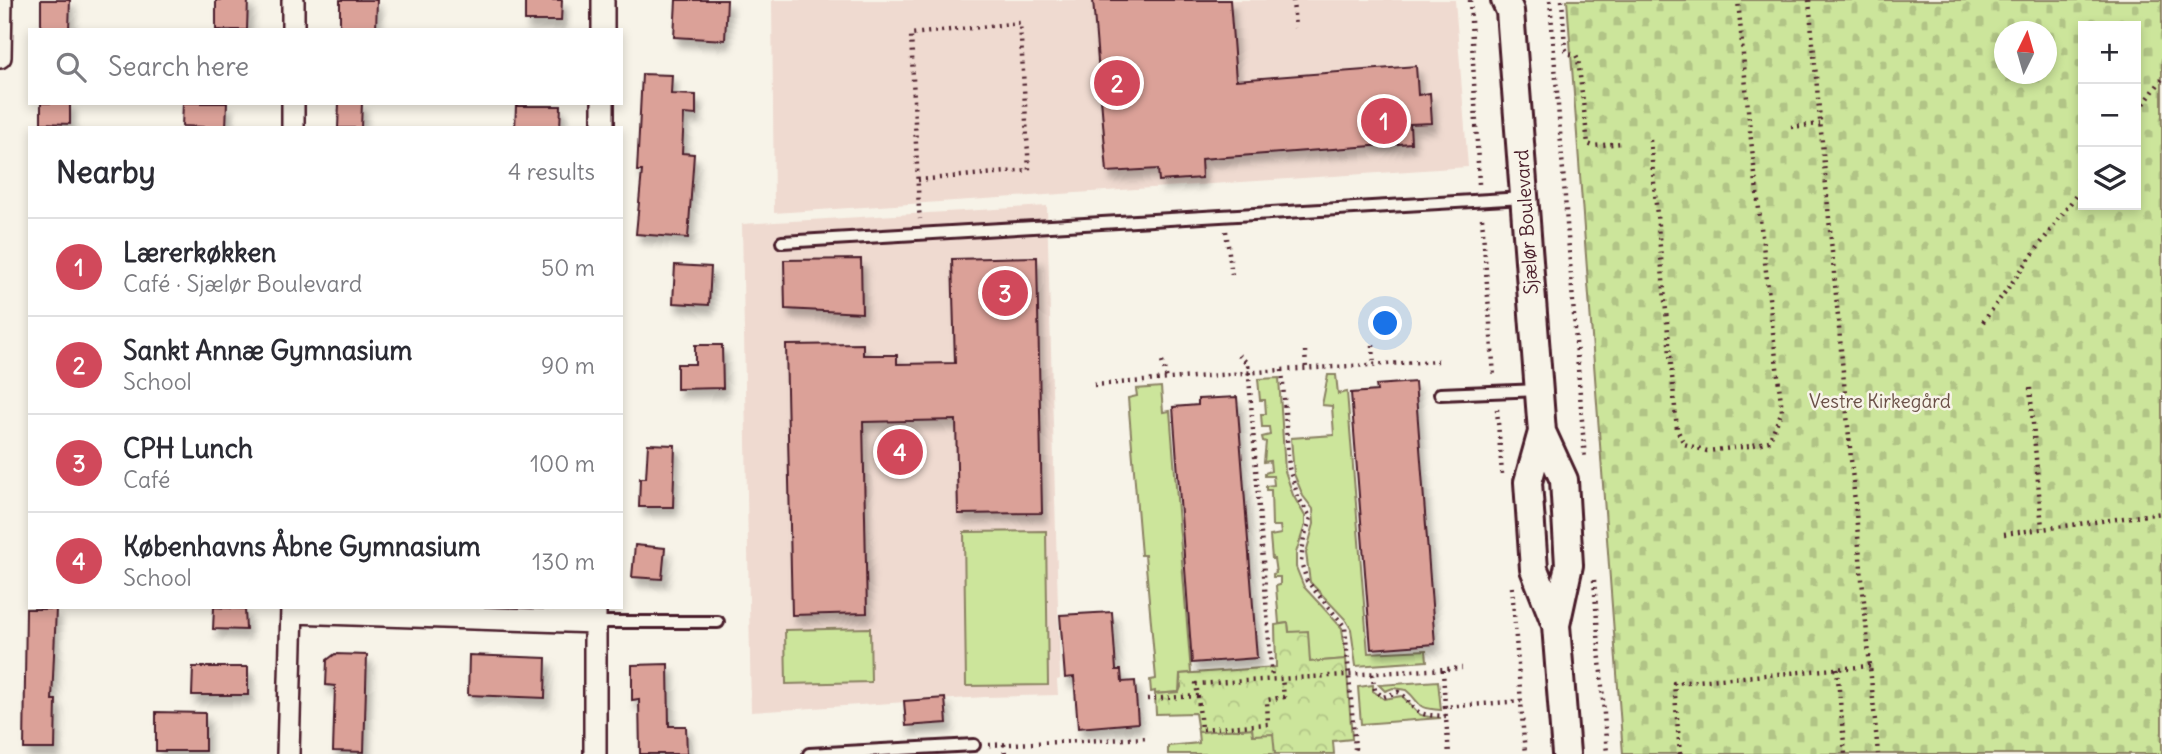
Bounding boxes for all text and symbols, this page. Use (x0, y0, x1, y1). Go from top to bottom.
north arrow (1994, 21, 2057, 84)
map controls (2078, 21, 2141, 210)
button: + (2078, 21, 2141, 84)
search box (28, 28, 623, 105)
icon: search (52, 48, 90, 86)
text: Search here (108, 50, 249, 83)
pin: 2 (1094, 57, 1140, 109)
button: − (2078, 84, 2141, 147)
pin: 1 (1361, 95, 1407, 147)
button: layers (2078, 147, 2141, 210)
street label: Sjælør Boulevard (1509, 149, 1543, 295)
text: Nearby (56, 153, 156, 191)
text: 4 results (508, 157, 595, 186)
text: Lærerkøkken (123, 236, 276, 269)
text: 1 (74, 253, 84, 282)
text: 50 m (541, 253, 595, 282)
pin: 3 (982, 267, 1028, 319)
text: Café · Sjælør Boulevard (123, 269, 362, 298)
your location (1368, 306, 1402, 340)
text: Sankt Annæ Gymnasium (123, 334, 412, 367)
text: 2 (73, 351, 85, 380)
text: 90 m (541, 351, 595, 380)
text: School (123, 367, 192, 396)
park label: Vestre Kirkegård (1809, 389, 1951, 413)
pin: 4 (877, 426, 923, 478)
text: CPH Lunch (123, 432, 253, 465)
text: 3 (72, 449, 86, 478)
text: 100 m (530, 449, 595, 478)
text: Café (123, 465, 170, 494)
text: Københavns Åbne Gymnasium (123, 530, 481, 563)
text: 4 (72, 547, 86, 576)
text: 130 m (532, 547, 595, 576)
text: School (123, 563, 192, 592)

